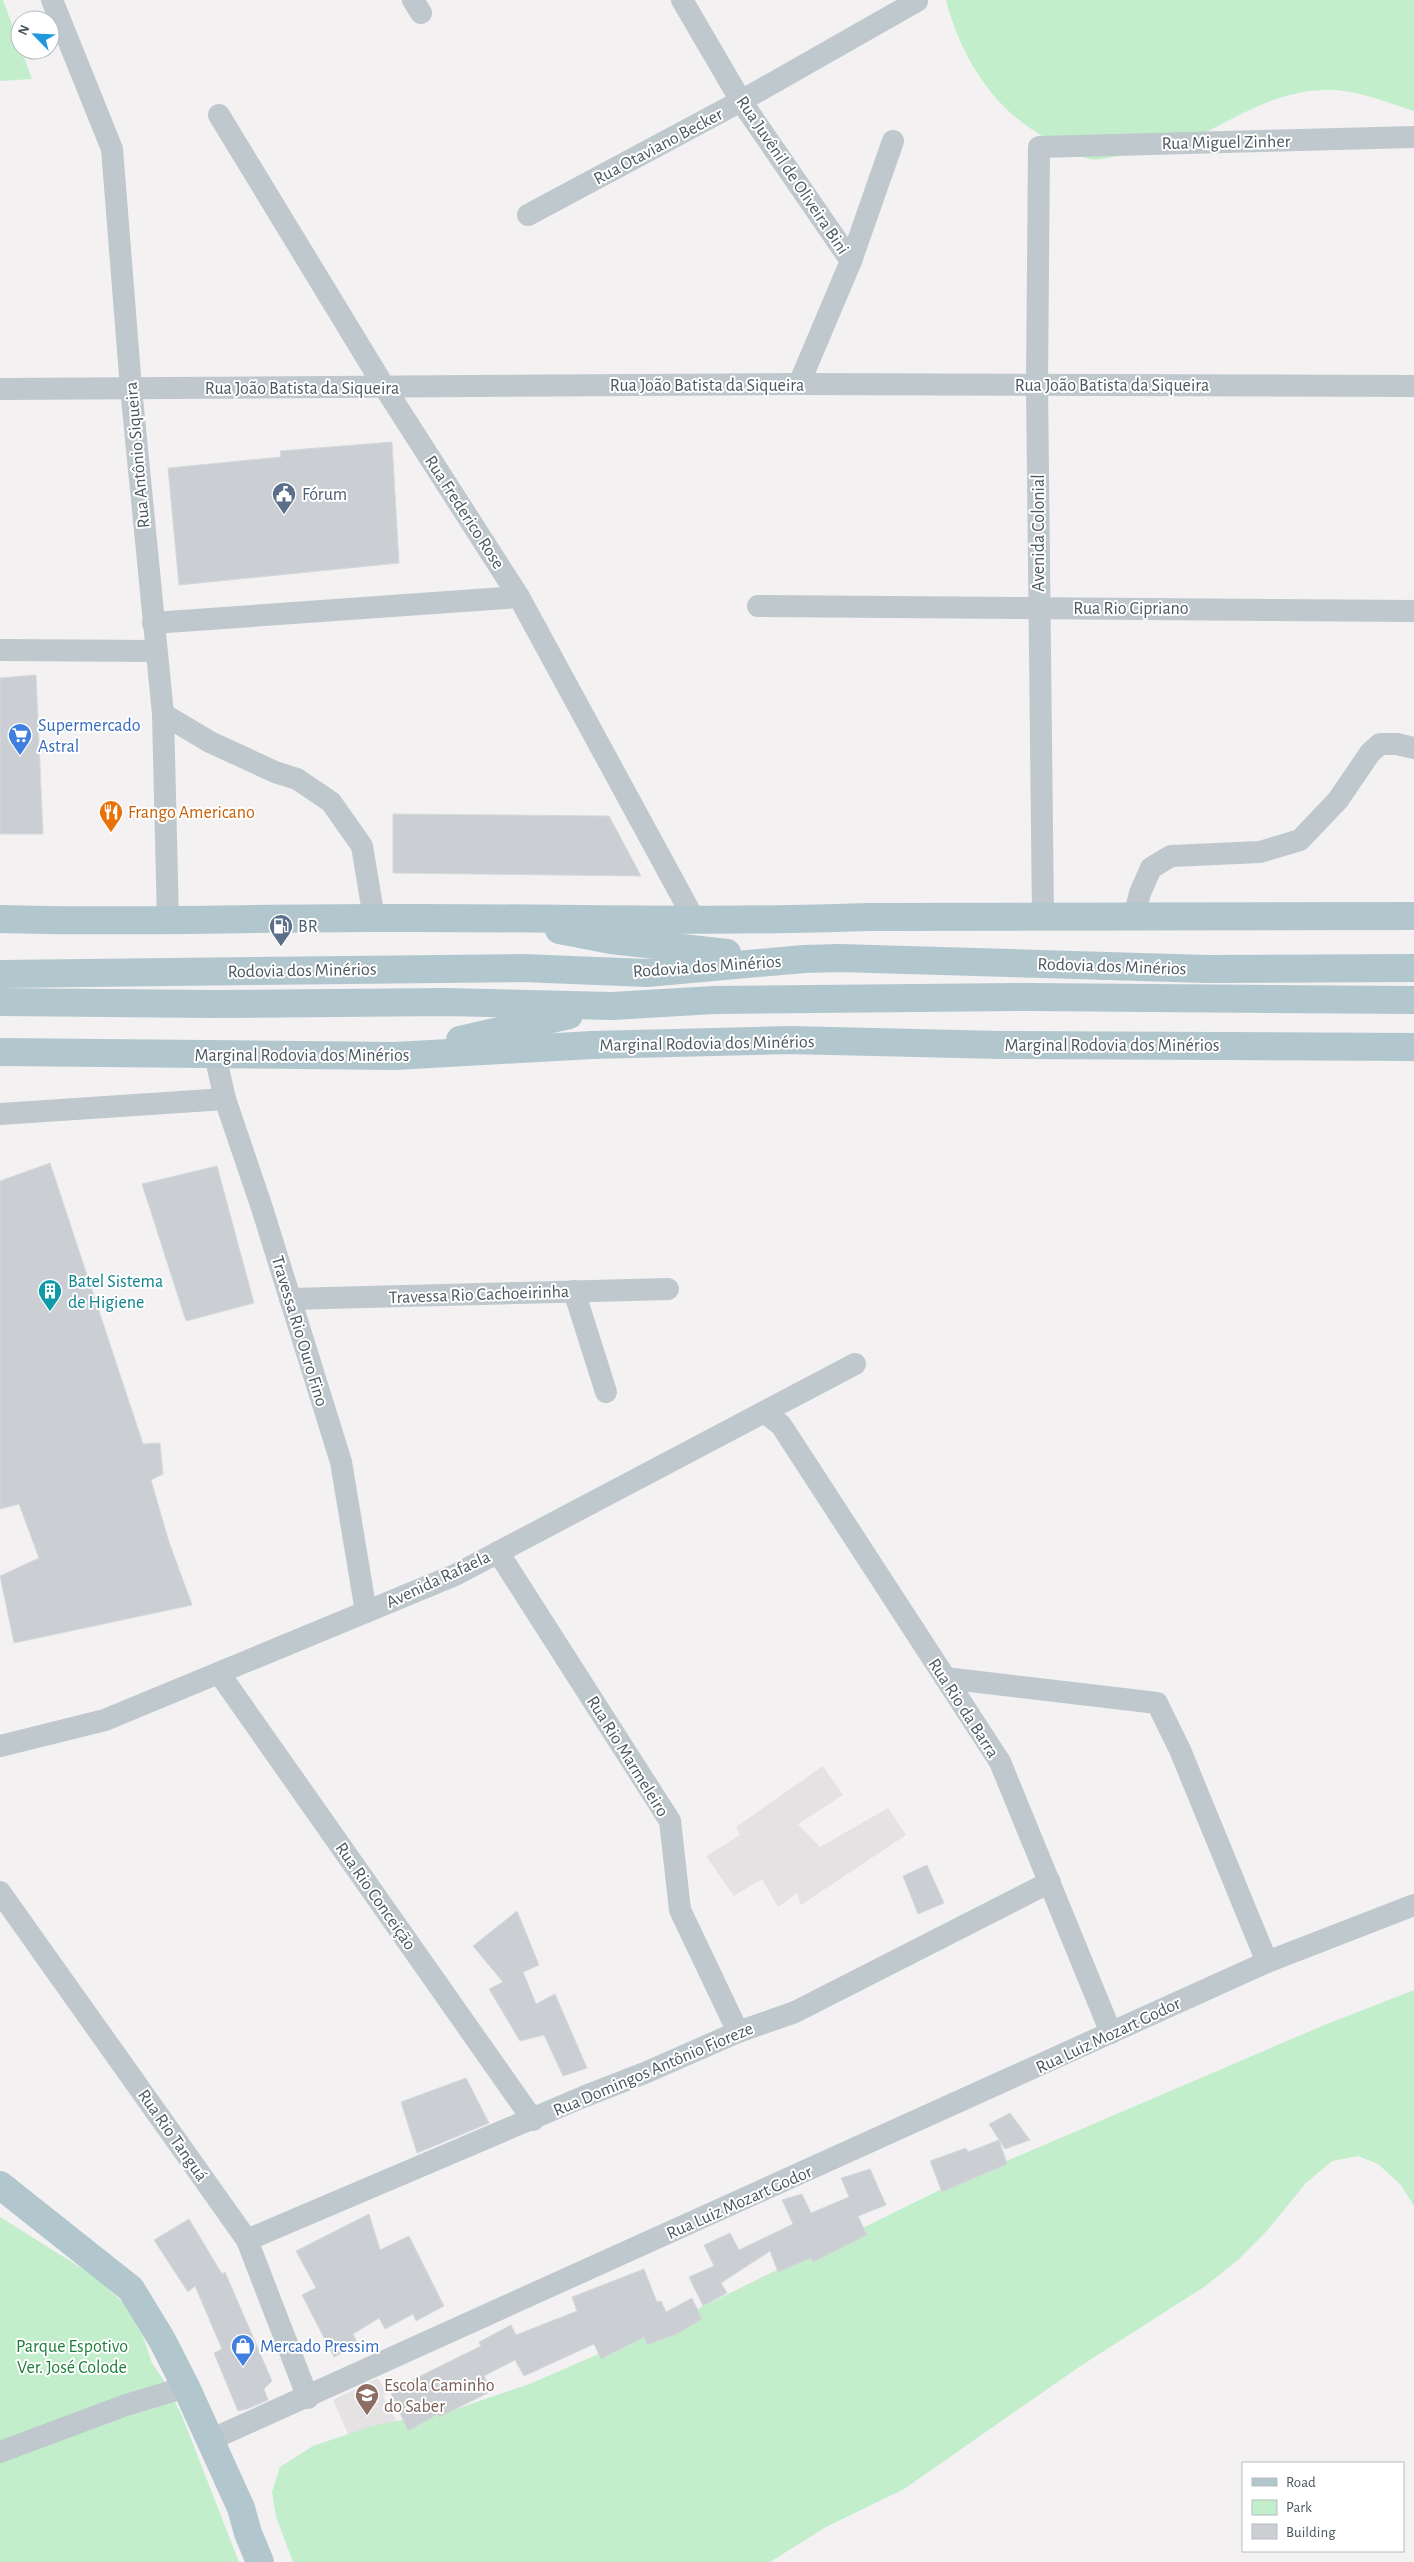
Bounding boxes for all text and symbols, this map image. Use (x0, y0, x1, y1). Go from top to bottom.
north arrow (10, 10, 60, 60)
text: N (16, 23, 32, 37)
street label: Rua Juvênil de Oliveira Bini (733, 93, 852, 258)
street label: Rua Otaviano Becker (591, 105, 726, 188)
street label: Rua Miguel Zinher (1161, 133, 1291, 153)
street label: Rua João Batista da Siqueira (610, 377, 804, 395)
street label: Rua João Batista da Siqueira (1015, 377, 1209, 395)
street label: Rua João Batista da Siqueira (205, 380, 399, 398)
street label: Rua Antônio Siqueira (123, 381, 153, 529)
street label: Rua Frederico Rose (421, 453, 507, 572)
street label: Avenida Colonial (1030, 474, 1048, 592)
public building icon: Fórum (271, 481, 297, 515)
place label: Fórum (302, 486, 347, 504)
street label: Rua Rio Cipriano (1073, 600, 1189, 618)
place label: Supermercado Astral (38, 717, 141, 756)
supermarket icon: Supermercado Astral (7, 722, 33, 756)
restaurant icon: Frango Americano (98, 799, 124, 833)
place label: Frango Americano (128, 804, 255, 822)
fuel station icon: BR (268, 913, 294, 947)
place label: BR (298, 918, 318, 936)
street label: Rodovia dos Minérios (632, 953, 782, 981)
street label: Rodovia dos Minérios (1037, 955, 1187, 979)
street label: Rodovia dos Minérios (227, 961, 377, 981)
street label: Marginal Rodovia dos Minérios (599, 1033, 815, 1055)
street label: Marginal Rodovia dos Minérios (1004, 1037, 1220, 1055)
street label: Marginal Rodovia dos Minérios (194, 1047, 410, 1065)
street label: Travessa Rio Ouro Fino (268, 1254, 331, 1409)
place label: Batel Sistema de Higiene (68, 1273, 163, 1312)
building icon: Batel Sistema de Higiene (37, 1278, 63, 1312)
street label: Travessa Rio Cachoeirinha (389, 1283, 569, 1307)
street label: Avenida Rafaela (384, 1548, 493, 1612)
street label: Rua Rio da Barra (924, 1656, 1002, 1761)
street label: Rua Rio Marmeleiro (583, 1693, 672, 1820)
street label: Rua Rio Conceição (331, 1840, 419, 1954)
street label: Rua Luiz Mozart Godor (1033, 1994, 1184, 2077)
street label: Rua Domingos Antônio Fioreze (551, 2020, 756, 2120)
street label: Rua Rio Tanguá (134, 2086, 210, 2185)
street label: Rua Luiz Mozart Godor (664, 2163, 815, 2243)
shop icon: Mercado Pressim (230, 2333, 256, 2367)
park label: Parque Espotivo Ver. José Colode (16, 2338, 128, 2377)
place label: Mercado Pressim (260, 2338, 379, 2356)
place label: Escola Caminho do Saber (384, 2377, 495, 2416)
school or university icon: Escola Caminho do Saber (354, 2382, 380, 2416)
legend (1242, 2462, 1404, 2552)
text: Road (1286, 2475, 1316, 2490)
text: Park (1286, 2500, 1312, 2515)
text: Building (1286, 2525, 1336, 2540)

